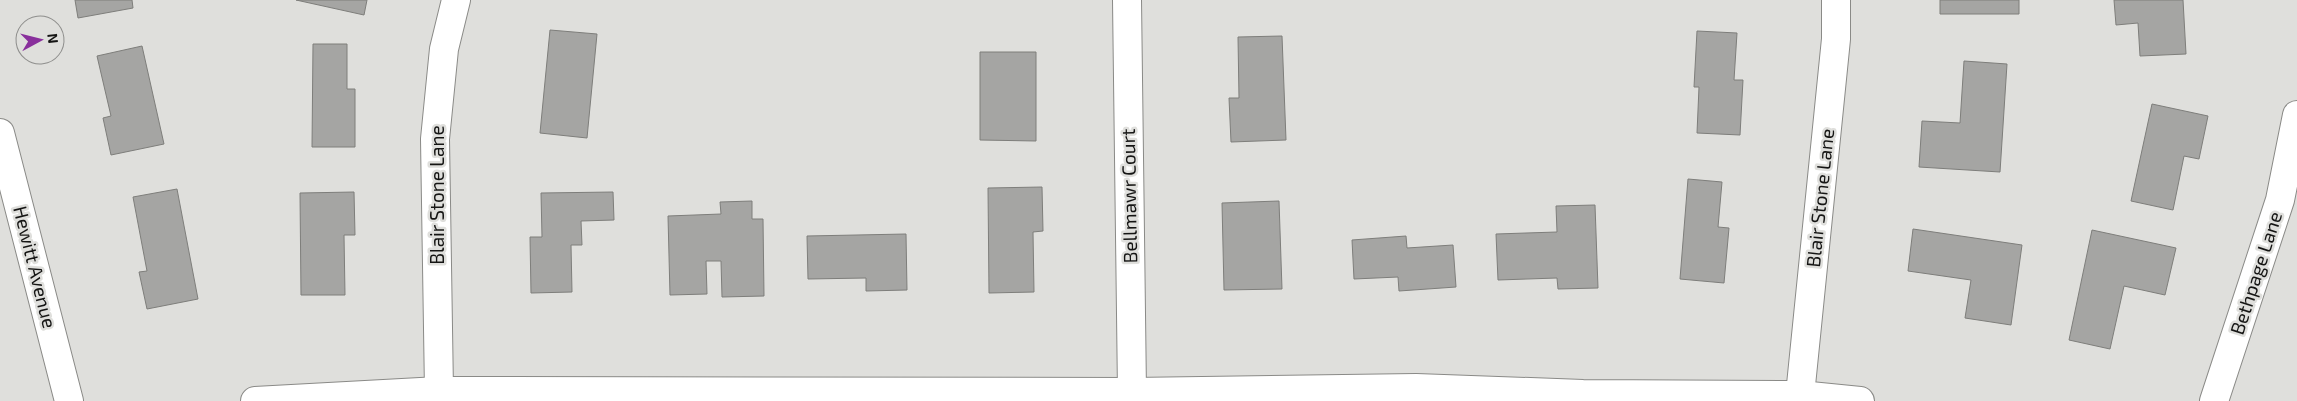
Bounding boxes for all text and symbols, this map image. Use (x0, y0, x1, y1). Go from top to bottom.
north arrow (15, 15, 65, 65)
text: N (44, 32, 62, 44)
street label: Blair Stone Lane (425, 125, 448, 265)
street label: Blair Stone Lane (1801, 127, 1838, 269)
street label: Bellmawr Court (1116, 128, 1141, 264)
street label: Hewitt Avenue (9, 203, 62, 330)
street label: Bethpage Lane (2225, 208, 2286, 337)

